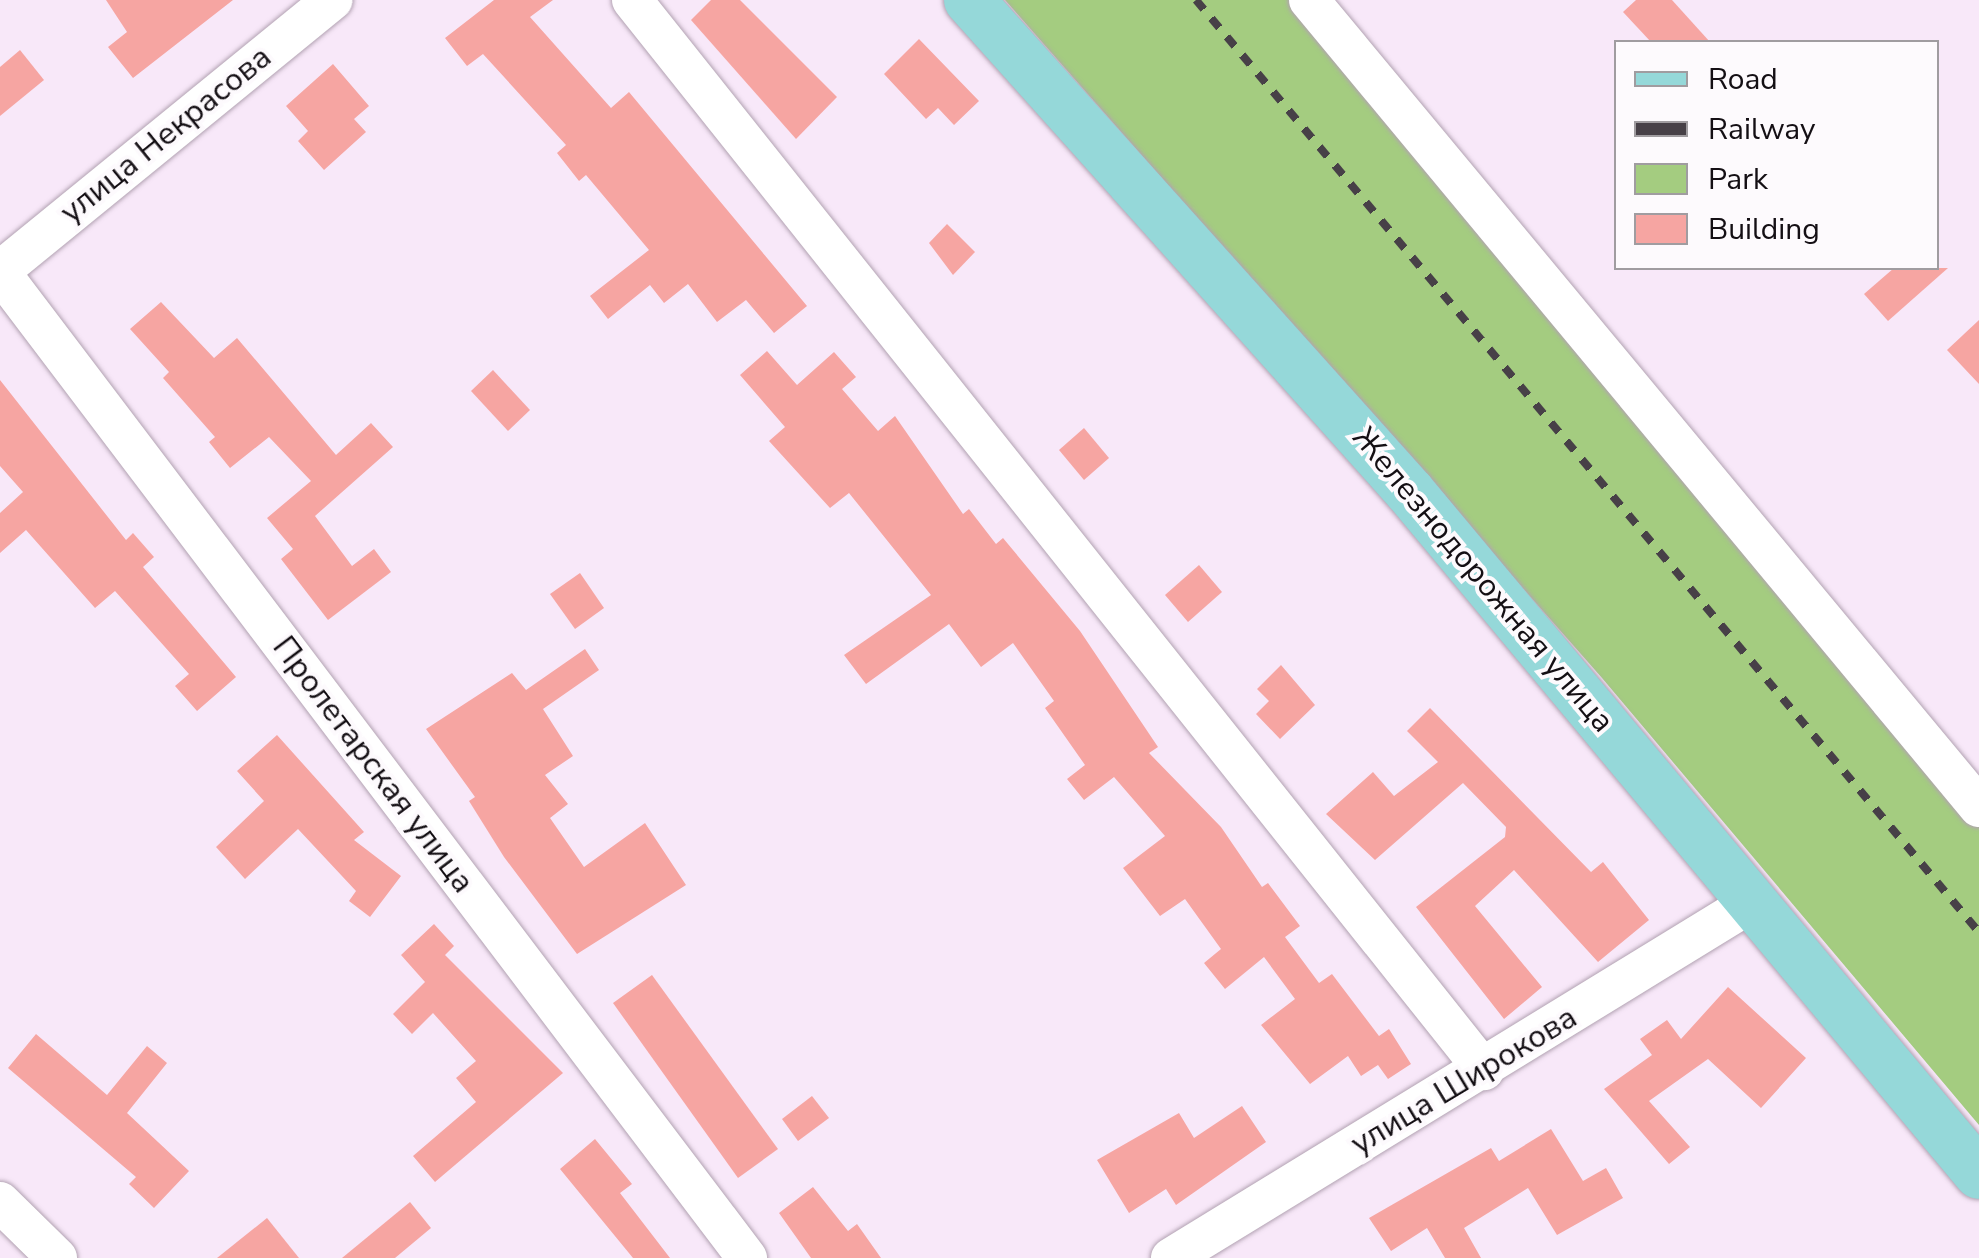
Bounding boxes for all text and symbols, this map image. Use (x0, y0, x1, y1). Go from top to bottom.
street label: улица Некрасова (53, 38, 279, 232)
legend (1614, 40, 1939, 270)
text: Road (1708, 59, 1778, 100)
text: Railway (1708, 109, 1816, 150)
text: Park (1708, 159, 1768, 200)
text: Building (1708, 209, 1820, 250)
street label: Железнодорожная улица (1344, 420, 1622, 740)
street label: Пролетарская улица (264, 629, 482, 901)
street label: улица Широкова (1344, 998, 1584, 1164)

